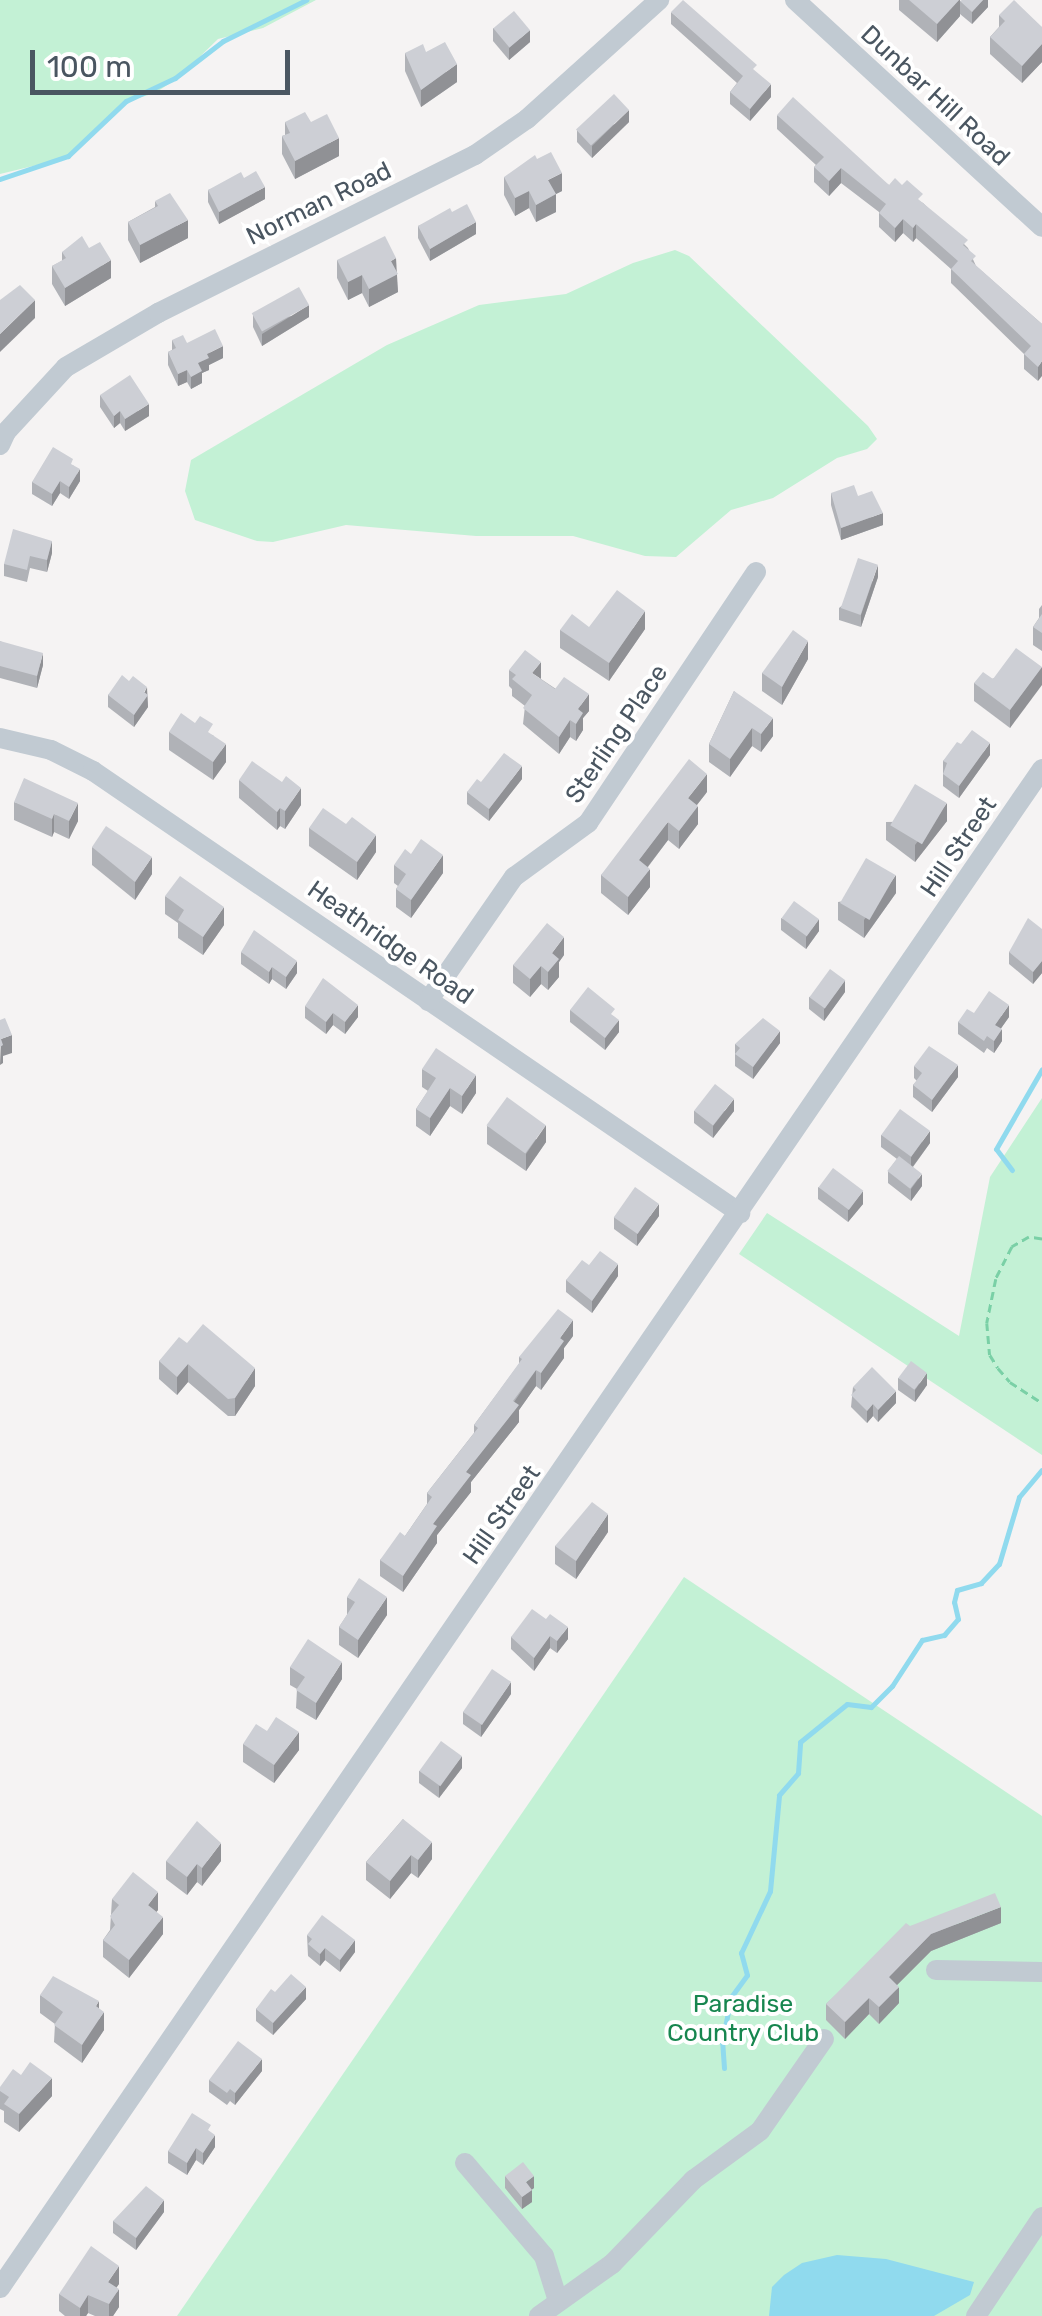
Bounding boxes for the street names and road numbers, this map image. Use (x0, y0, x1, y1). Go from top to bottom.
street label: Dunbar Hill Road (854, 19, 1016, 173)
street label: Norman Road (242, 156, 396, 252)
street label: Sterling Place (560, 659, 674, 809)
street label: Hill Street (915, 791, 1003, 903)
street label: Heathridge Road (301, 875, 479, 1011)
street label: Hill Street (457, 1460, 547, 1570)

